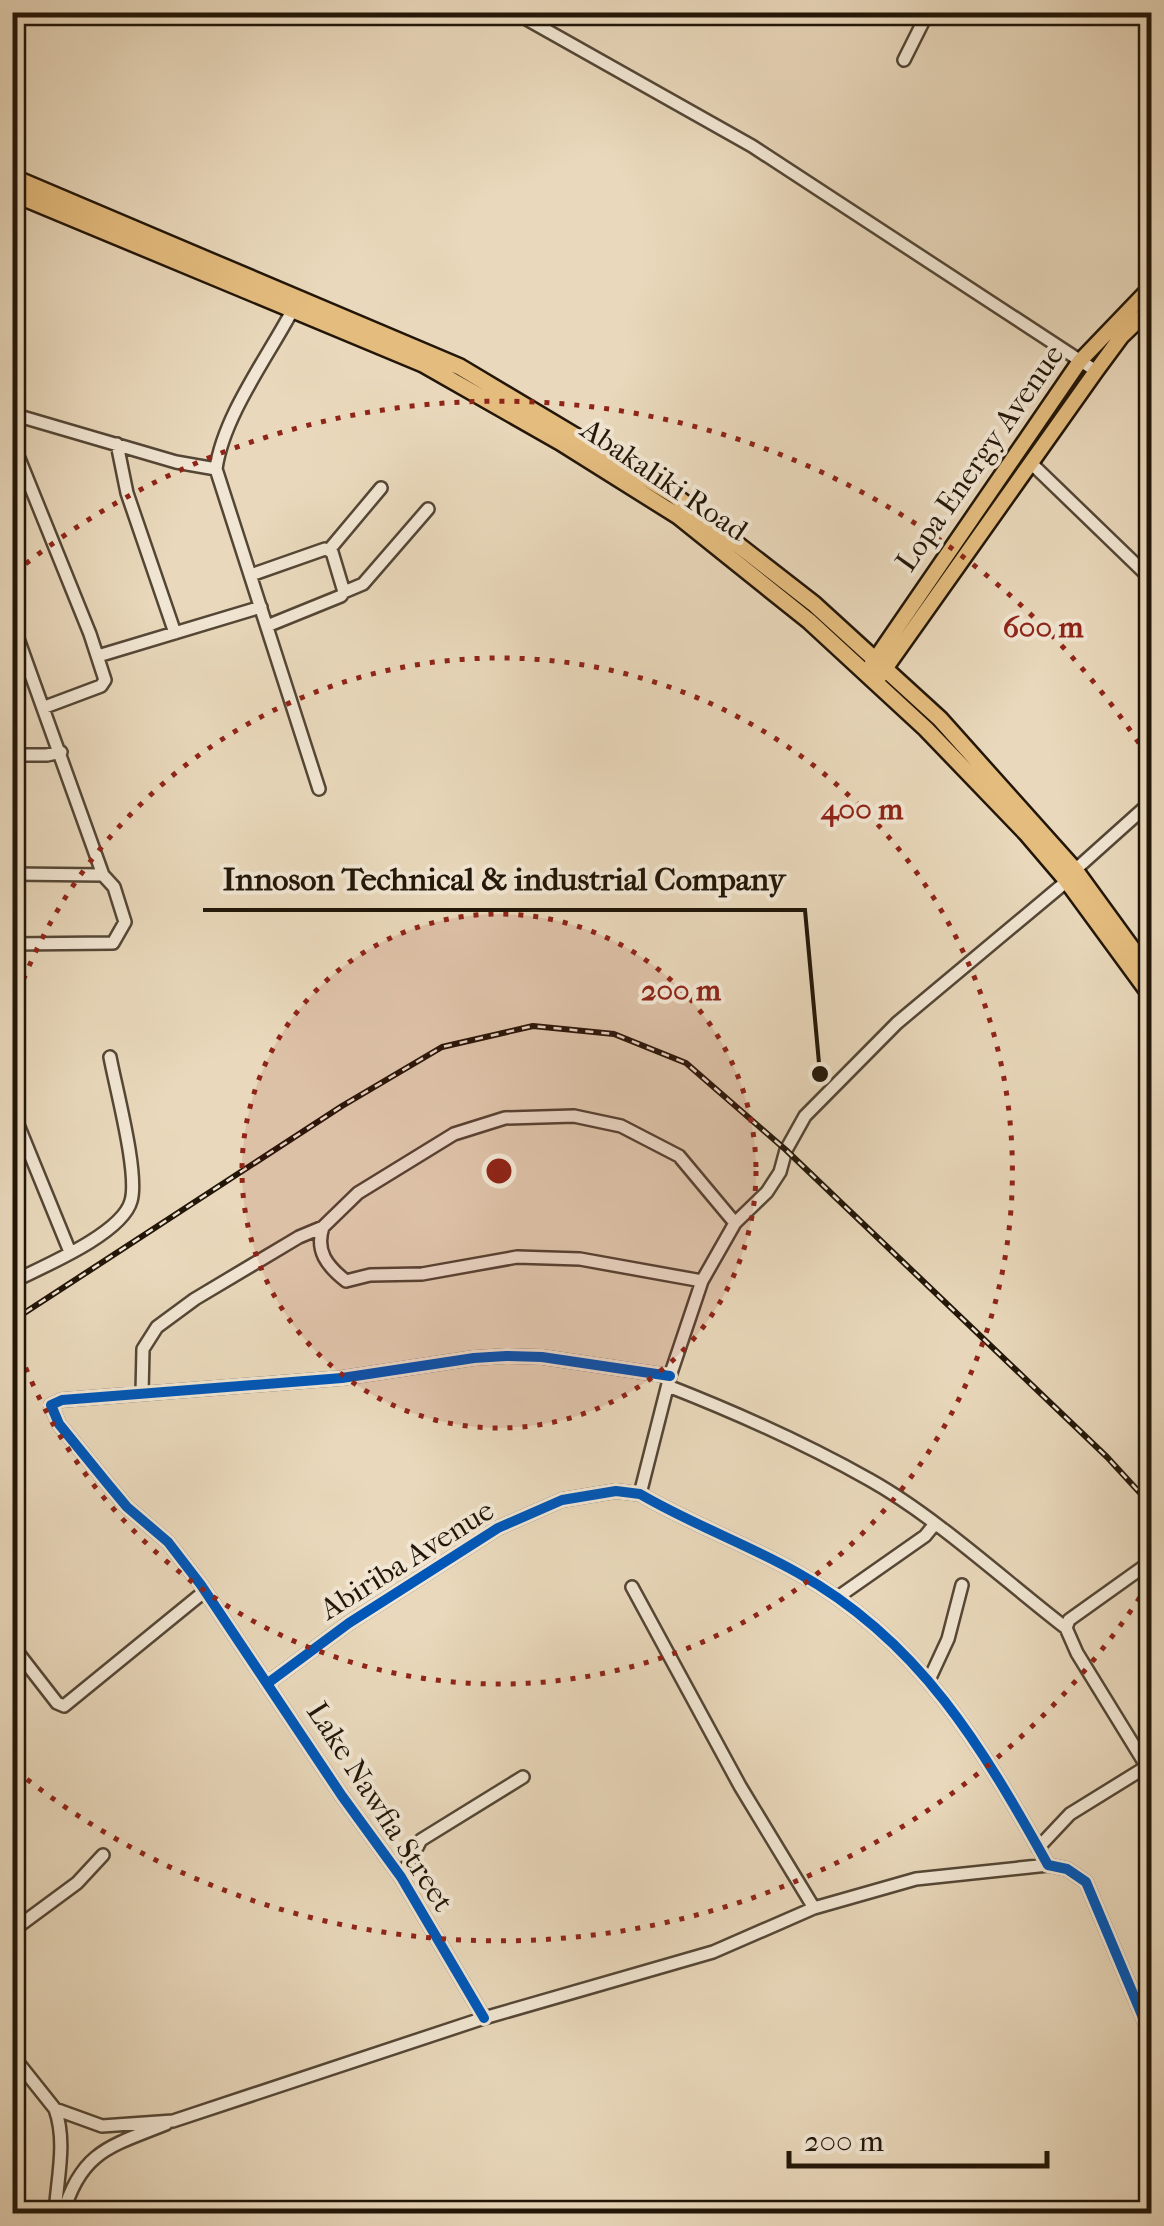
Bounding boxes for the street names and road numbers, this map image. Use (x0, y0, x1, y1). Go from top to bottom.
street label: Lopa Energy Avenue (889, 338, 1071, 578)
street label: Abakaliki Road (573, 411, 754, 549)
street label: Abiriba Avenue (313, 1493, 500, 1628)
street label: Lake Nawfia Street (299, 1696, 461, 1918)

